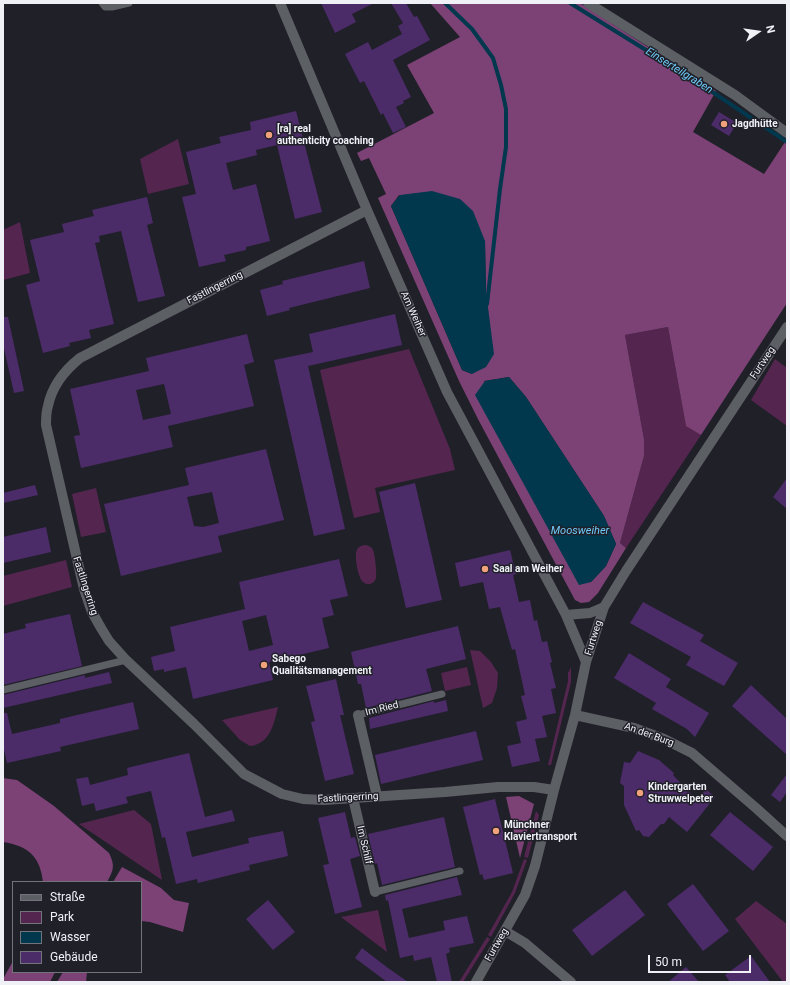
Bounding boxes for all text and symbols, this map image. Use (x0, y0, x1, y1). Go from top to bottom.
north arrow (738, 12, 778, 52)
text: N (763, 24, 777, 34)
water label: Einserteilgraben (643, 45, 715, 97)
place label: Jagdhütte (732, 118, 778, 130)
marker: Jagdhütte (719, 119, 729, 129)
place label: [ra] real authenticity coaching (277, 123, 374, 146)
marker: [ra] real authenticity coaching (264, 130, 274, 140)
street label: Fastlingerring (185, 269, 245, 307)
street label: Am Weiher (398, 289, 428, 339)
street label: Furtweg (748, 345, 778, 381)
water label: Moosweiher (551, 524, 609, 538)
street label: Fastlingerring (70, 555, 100, 617)
place label: Saal am Weiher (493, 563, 563, 575)
marker: Saal am Weiher (480, 564, 490, 574)
street label: Furtweg (583, 619, 605, 657)
place label: Sabego Qualitätsmanagement (272, 653, 372, 676)
marker: Sabego Qualitätsmanagement (259, 660, 269, 670)
street label: Im Ried (364, 699, 400, 719)
street label: An der Burg (623, 720, 675, 750)
place label: Kindergarten Struwwelpeter (648, 781, 713, 804)
marker: Kindergarten Struwwelpeter (635, 788, 645, 798)
street label: Fastlingerring (317, 790, 379, 806)
place label: Münchner Klaviertransport (504, 819, 577, 842)
street label: Im Schilf (354, 825, 374, 865)
marker: Münchner Klaviertransport (491, 826, 501, 836)
legend (12, 881, 142, 973)
text: Straße (50, 890, 85, 904)
text: Park (50, 910, 74, 924)
street label: Furtweg (483, 926, 511, 964)
text: Wasser (50, 930, 90, 944)
scale bar (650, 947, 753, 973)
text: Gebäude (50, 950, 98, 964)
text: 50 m (655, 955, 682, 969)

